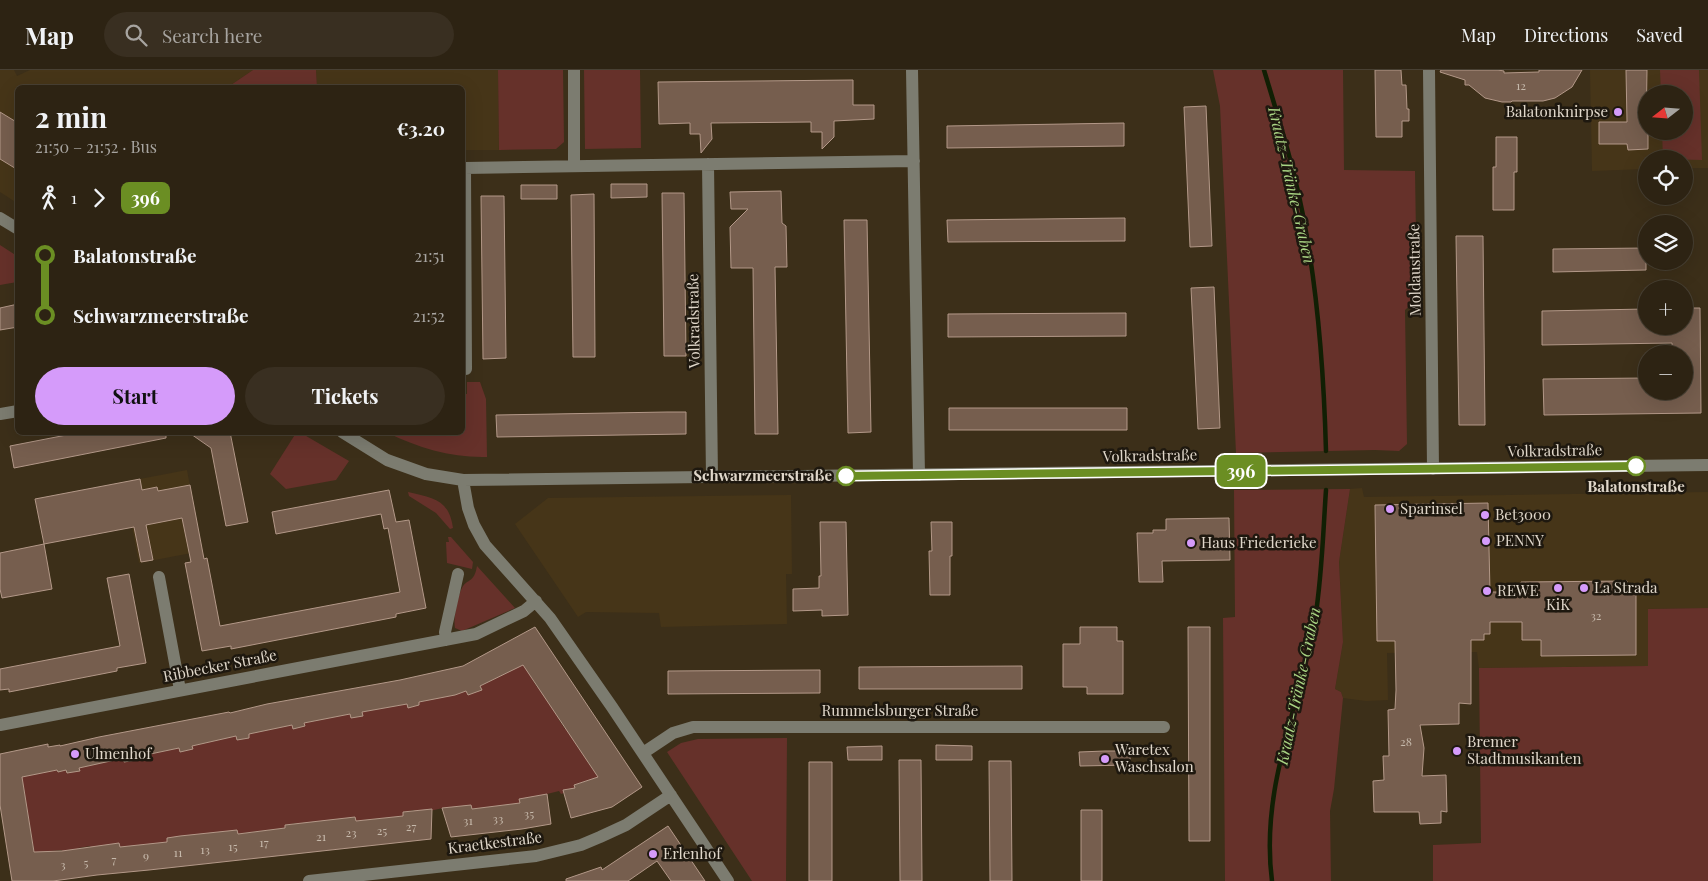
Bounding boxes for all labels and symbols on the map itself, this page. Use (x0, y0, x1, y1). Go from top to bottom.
house number: 12 (1516, 77, 1526, 93)
north arrow (1638, 85, 1692, 140)
place label: Balatonknirpse (1506, 101, 1608, 121)
water label: Kraatz-Tränke-Graben (1264, 103, 1321, 265)
marker: Balatonknirpse (1612, 106, 1624, 118)
street label: Moldaustraße (1403, 224, 1425, 316)
street label: Volkradstraße (682, 274, 704, 369)
street label: Volkradstraße (1507, 439, 1602, 461)
street label: Volkradstraße (1102, 444, 1197, 466)
line badge: 396 (1212, 455, 1270, 487)
marker: Balatonstraße (1626, 456, 1646, 476)
place label: Schwarzmeerstraße (693, 465, 832, 485)
marker: Schwarzmeerstraße (836, 466, 856, 486)
place label: Balatonstraße (1587, 476, 1685, 496)
place label: Sparinsel (1400, 498, 1463, 518)
marker: Sparinsel (1384, 503, 1396, 515)
place label: Bet3000 (1495, 504, 1551, 524)
marker: Bet3000 (1479, 509, 1491, 521)
place label: PENNY (1496, 530, 1544, 550)
place label: Haus Friederieke (1201, 532, 1317, 552)
marker: PENNY (1480, 535, 1492, 547)
marker: Haus Friederieke (1185, 537, 1197, 549)
place label: La Strada (1594, 577, 1658, 597)
place label: REWE (1497, 580, 1539, 600)
marker: KiK (1552, 582, 1564, 594)
marker: La Strada (1578, 582, 1590, 594)
marker: REWE (1481, 585, 1493, 597)
place label: KiK (1546, 594, 1570, 614)
water label: Kraatz-Tränke-Graben (1270, 605, 1324, 768)
house number: 32 (1590, 607, 1602, 623)
street label: Ribbecker Straße (161, 644, 278, 686)
street label: Rummelsburger Straße (822, 700, 978, 720)
place label: Bremer Stadtmusikanten (1467, 731, 1581, 768)
house number: 28 (1400, 733, 1412, 749)
place label: Waretex Waschsalon (1114, 739, 1194, 776)
place label: Ulmenhof (85, 743, 152, 763)
marker: Bremer Stadtmusikanten (1451, 745, 1463, 757)
marker: Ulmenhof (69, 748, 81, 760)
marker: Waretex Waschsalon (1099, 753, 1111, 765)
house number: 35 (524, 805, 534, 821)
house number: 33 (493, 810, 503, 826)
house number: 31 (463, 812, 473, 828)
house number: 27 (406, 818, 416, 834)
house number: 25 (377, 822, 387, 838)
house number: 23 (345, 824, 357, 840)
street label: Kraetkestraße (447, 826, 543, 858)
house number: 21 (316, 828, 327, 844)
house number: 17 (259, 834, 269, 850)
house number: 15 (228, 838, 238, 854)
house number: 13 (200, 841, 210, 857)
place label: Erlenhof (663, 843, 722, 863)
house number: 11 (174, 844, 183, 860)
house number: 9 (143, 847, 149, 863)
marker: Erlenhof (647, 848, 659, 860)
house number: 7 (112, 851, 117, 867)
house number: 5 (84, 854, 89, 870)
house number: 3 (60, 856, 66, 872)

